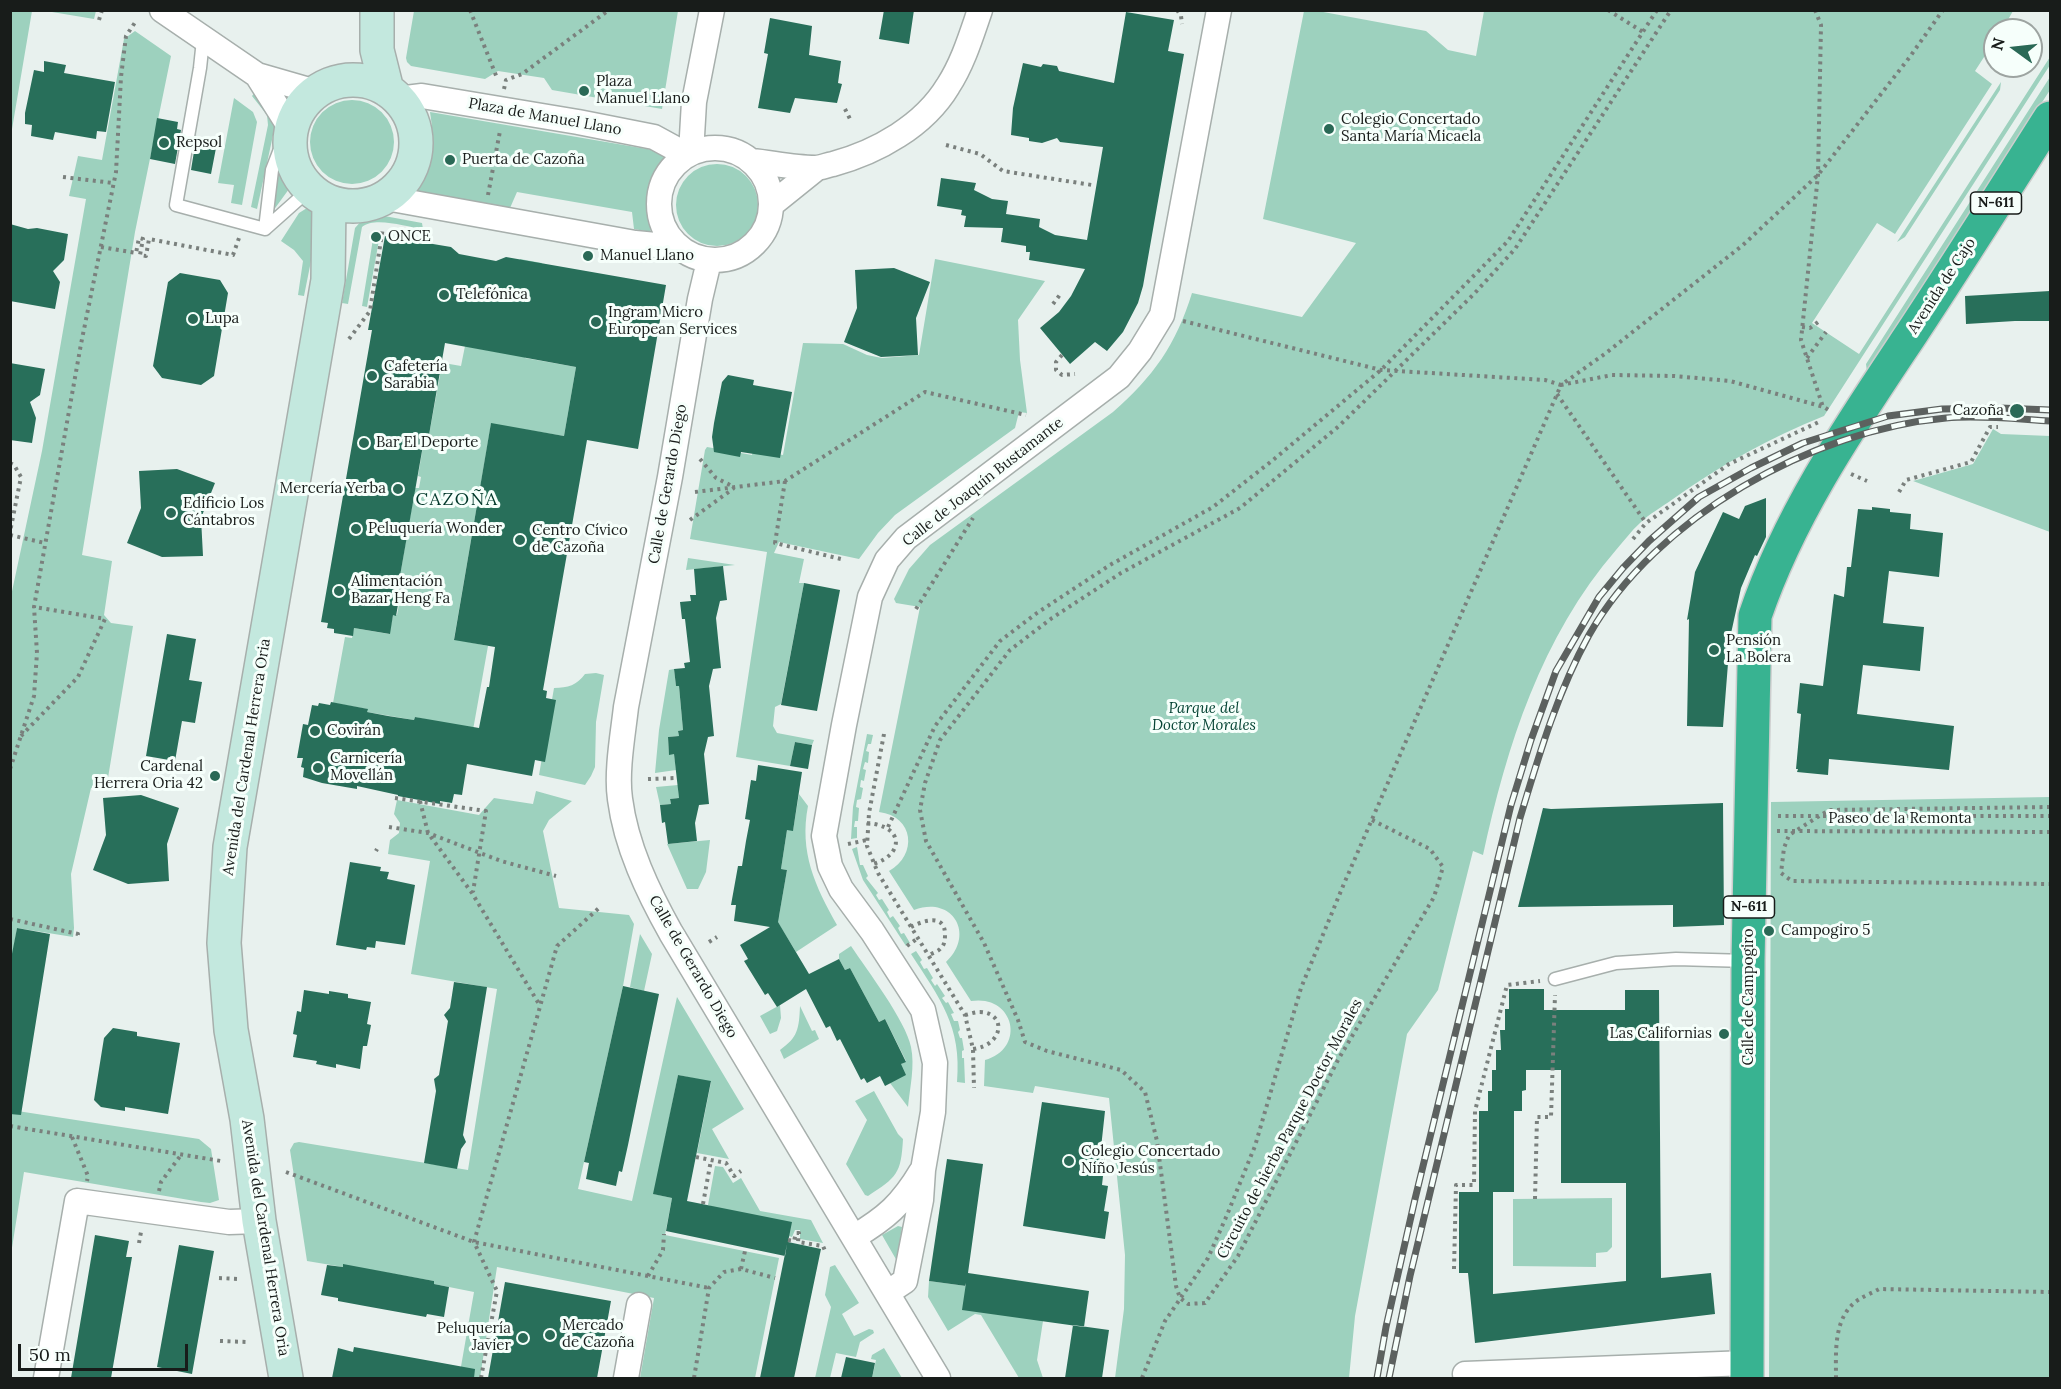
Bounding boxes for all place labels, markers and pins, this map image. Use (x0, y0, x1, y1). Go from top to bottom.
place label: Plaza Manuel Llano (596, 73, 690, 108)
marker: Plaza Manuel Llano (577, 84, 591, 98)
place label: Colegio Concertado Santa María Micaela (1341, 111, 1481, 146)
marker: Colegio Concertado Santa María Micaela (1322, 122, 1336, 136)
place label: Repsol (176, 134, 222, 152)
marker: Repsol (157, 136, 171, 150)
place label: Puerta de Cazoña (462, 151, 585, 169)
marker: Puerta de Cazoña (443, 153, 457, 167)
place label: ONCE (388, 228, 431, 246)
marker: ONCE (369, 230, 383, 244)
place label: Manuel Llano (600, 247, 694, 265)
marker: Manuel Llano (581, 249, 595, 263)
place label: Telefónica (456, 286, 528, 304)
marker: Telefónica (437, 288, 451, 302)
place label: Ingram Micro European Services (608, 304, 737, 339)
place label: Lupa (205, 310, 239, 328)
marker: Lupa (186, 312, 200, 326)
marker: Ingram Micro European Services (589, 315, 603, 329)
place label: Cafetería Sarabia (384, 358, 448, 393)
marker: Cafetería Sarabia (365, 369, 379, 383)
place label: Cazoña (1953, 402, 2004, 420)
marker: Cazoña (2008, 402, 2026, 420)
place label: Bar El Deporte (376, 434, 478, 452)
marker: Bar El Deporte (357, 436, 371, 450)
place label: Mercería Yerba (280, 480, 386, 498)
marker: Mercería Yerba (391, 482, 405, 496)
place label: Edificio Los Cántabros (183, 495, 264, 530)
marker: Edificio Los Cántabros (164, 506, 178, 520)
place label: Peluquería Wonder (368, 520, 502, 538)
marker: Peluquería Wonder (349, 522, 363, 536)
place label: Centro Cívico de Cazoña (532, 522, 628, 557)
marker: Centro Cívico de Cazoña (513, 533, 527, 547)
place label: Alimentación Bazar Heng Fa (351, 573, 450, 608)
marker: Alimentación Bazar Heng Fa (332, 584, 346, 598)
place label: Pensión La Bolera (1726, 632, 1791, 667)
marker: Pensión La Bolera (1707, 643, 1721, 657)
place label: Covirán (327, 722, 381, 740)
marker: Covirán (308, 724, 322, 738)
place label: Carnicería Movellán (330, 750, 403, 785)
place label: Cardenal Herrera Oria 42 (94, 758, 203, 793)
marker: Carnicería Movellán (311, 761, 325, 775)
marker: Cardenal Herrera Oria 42 (208, 769, 222, 783)
place label: Campogiro 5 (1781, 922, 1871, 940)
marker: Campogiro 5 (1762, 924, 1776, 938)
place label: Las Californias (1610, 1025, 1712, 1043)
marker: Las Californias (1717, 1027, 1731, 1041)
place label: Colegio Concertado Niño Jesús (1081, 1143, 1220, 1178)
marker: Colegio Concertado Niño Jesús (1062, 1154, 1076, 1168)
place label: Mercado de Cazoña (562, 1317, 634, 1352)
place label: Peluquería Javier (437, 1320, 511, 1355)
marker: Mercado de Cazoña (543, 1328, 557, 1342)
marker: Peluquería Javier (516, 1331, 530, 1345)

